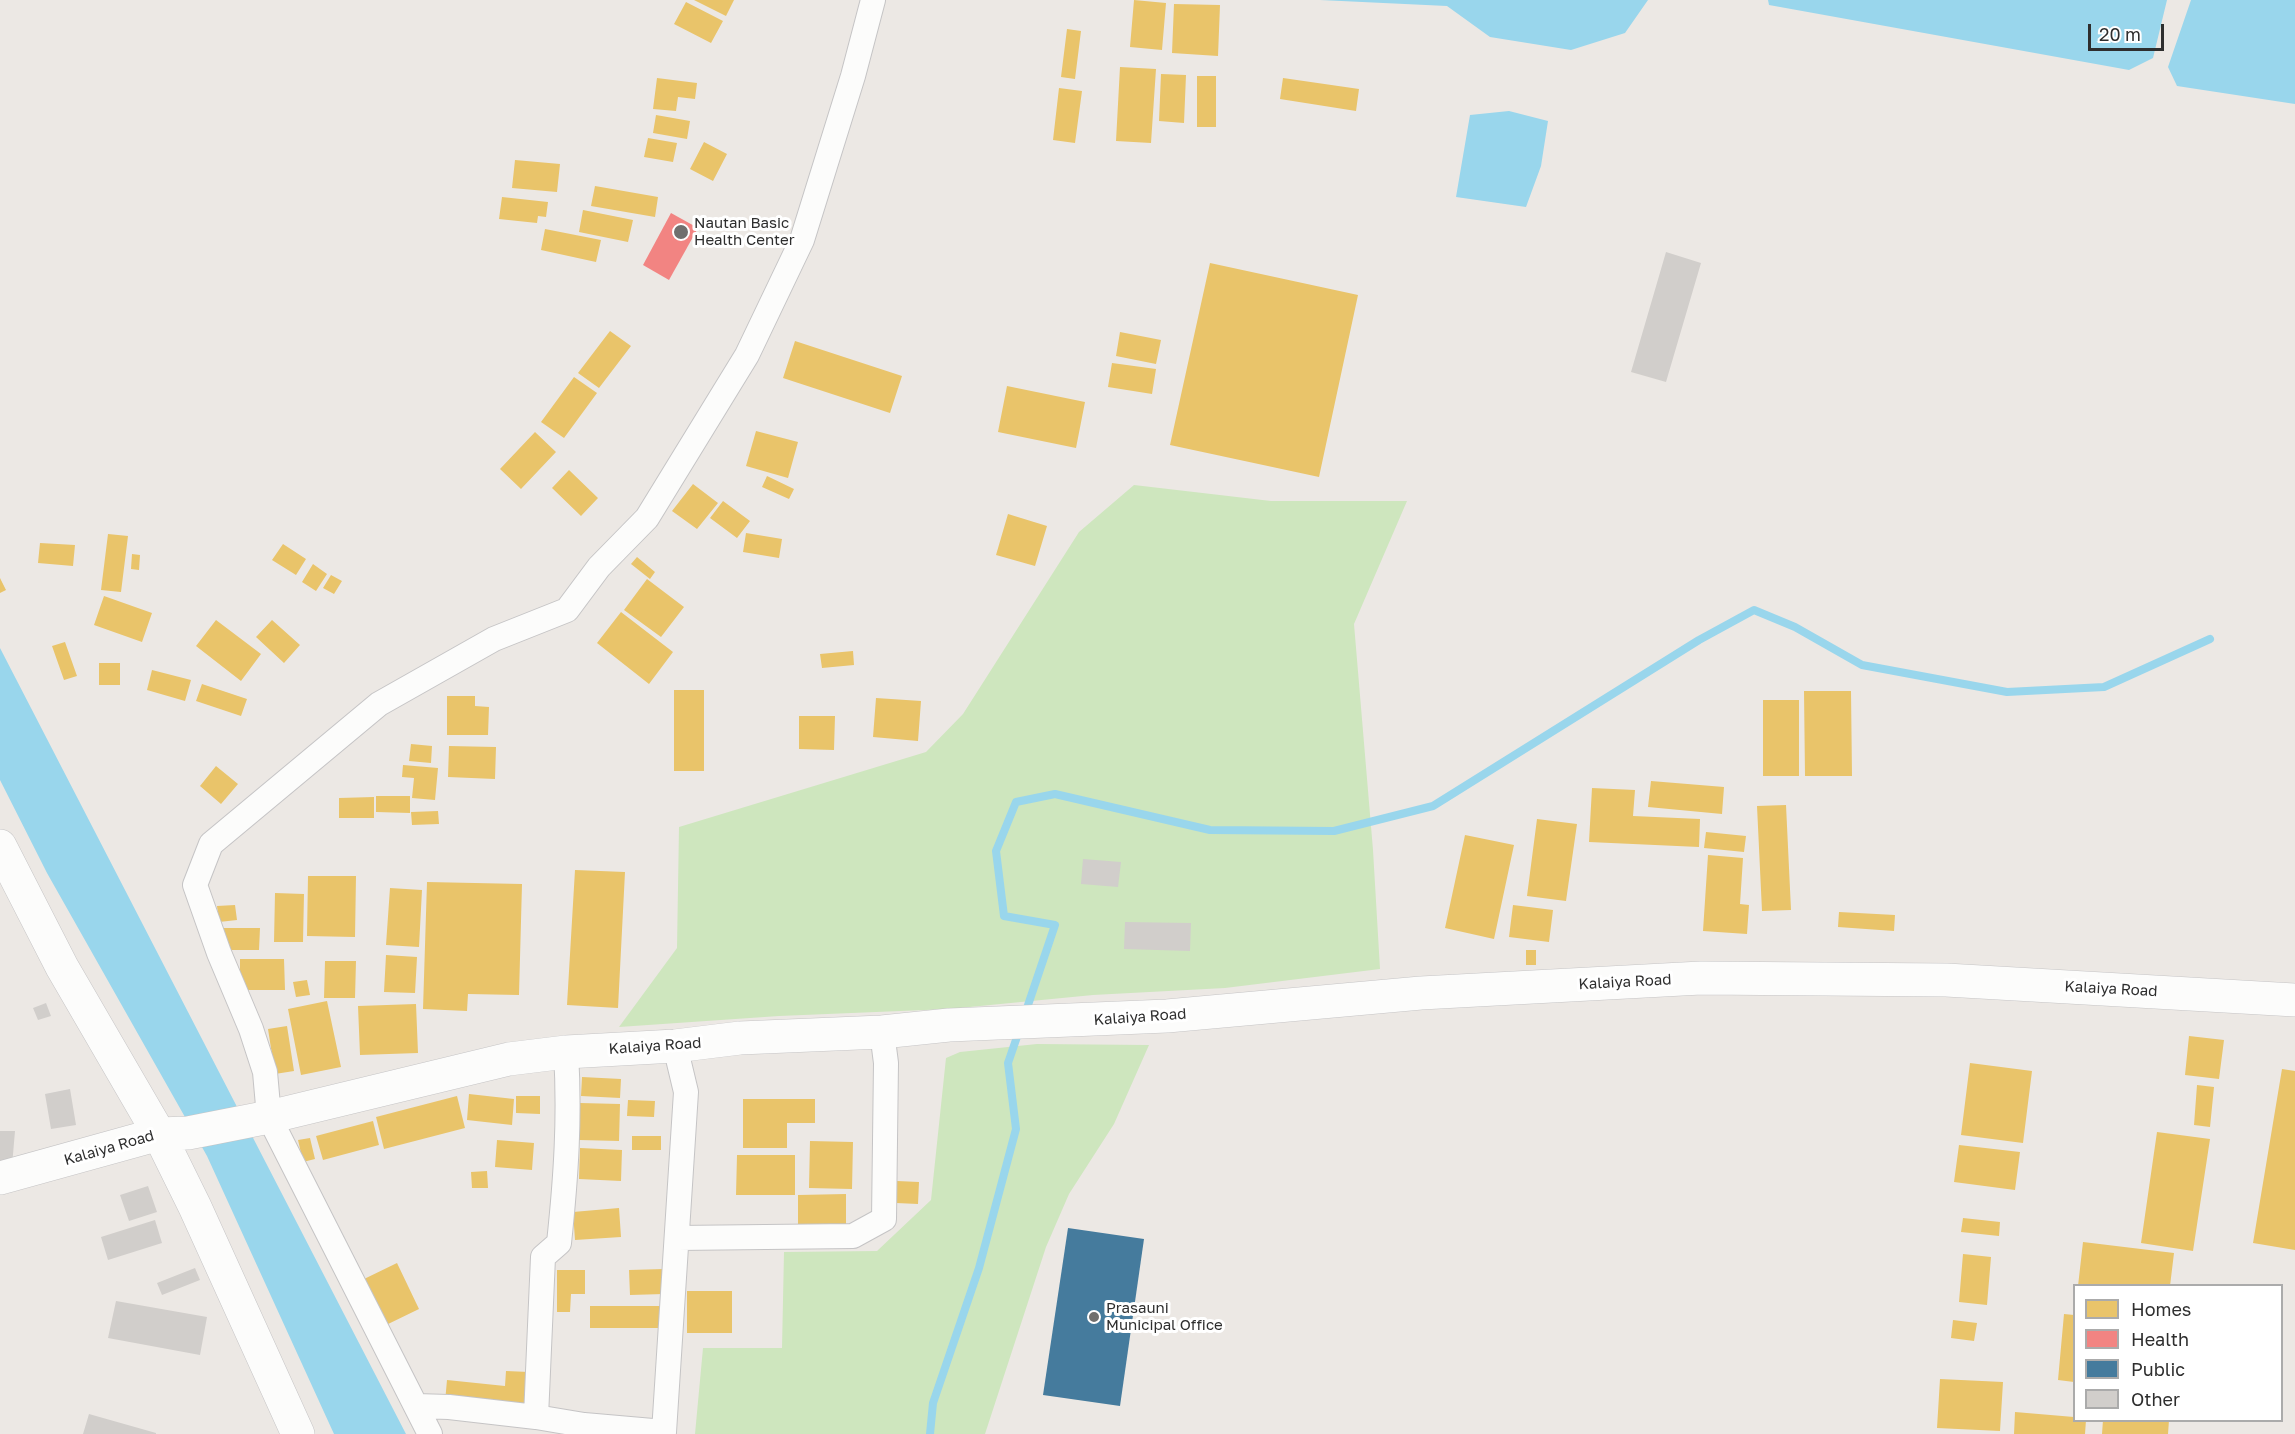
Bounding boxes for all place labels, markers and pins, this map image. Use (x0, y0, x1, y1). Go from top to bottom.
place label: Nautan Basic Health Center (694, 214, 795, 249)
marker: Nautan Basic Health Center (672, 223, 690, 241)
place label: Prasauni Municipal Office (1106, 1299, 1223, 1334)
marker: Prasauni Municipal Office (1087, 1310, 1101, 1324)

